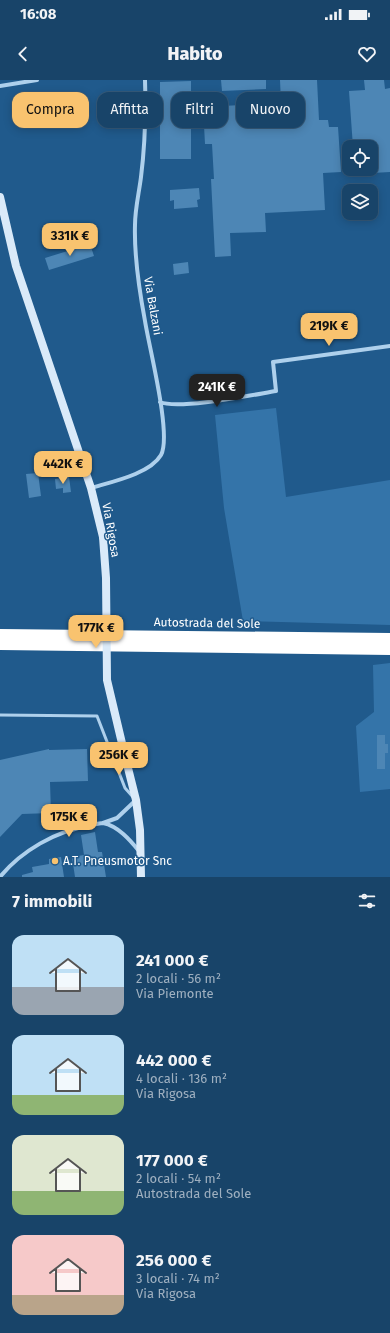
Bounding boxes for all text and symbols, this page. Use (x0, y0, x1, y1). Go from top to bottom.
text: 16:08 (20, 5, 57, 23)
icon: back (12, 43, 34, 65)
text: Habito (168, 43, 222, 65)
icon: heart (356, 43, 378, 65)
chip: Compra (12, 92, 89, 128)
chip: Affitta (97, 92, 163, 128)
chip: Filtri (171, 92, 228, 128)
chip: Nuovo (236, 92, 305, 128)
map controls (342, 140, 378, 220)
button: locate (342, 140, 378, 176)
button: layers (342, 184, 378, 220)
pin: 331K € (37, 223, 103, 257)
text: 331K € (51, 228, 89, 243)
street label: Via Balzani (141, 276, 165, 336)
pin: 219K € (296, 313, 362, 347)
text: 219K € (310, 318, 348, 333)
pin: 241K € (184, 374, 250, 408)
text: 241K € (198, 379, 236, 394)
pin: 442K € (30, 451, 96, 485)
text: 442K € (43, 456, 83, 471)
street label: Via Rigosa (99, 501, 123, 559)
pin: 177K € (63, 615, 129, 649)
street label: Autostrada del Sole (154, 615, 260, 631)
text: 177K € (77, 620, 115, 635)
pin: 256K € (86, 742, 152, 776)
text: 256K € (99, 747, 139, 762)
pin: 175K € (36, 804, 102, 838)
text: 175K € (50, 809, 88, 824)
place label: A.T. Pneusmotor Snc (63, 854, 172, 868)
marker: A.T. Pneusmotor Snc (50, 856, 60, 866)
icon: filters (356, 890, 378, 912)
text: 7 immobili (12, 891, 92, 912)
text: 241 000 € (136, 950, 209, 971)
icon: home (44, 951, 92, 999)
text: 2 locali · 56 m² (136, 971, 221, 986)
text: Via Piemonte (136, 986, 214, 1001)
text: 442 000 € (136, 1050, 212, 1071)
icon: home (44, 1051, 92, 1099)
text: 4 locali · 136 m² (136, 1071, 227, 1086)
text: Via Rigosa (136, 1086, 196, 1101)
text: 177 000 € (136, 1150, 208, 1171)
icon: home (44, 1151, 92, 1199)
text: 2 locali · 54 m² (136, 1171, 221, 1186)
text: Autostrada del Sole (136, 1186, 251, 1201)
text: 256 000 € (136, 1250, 211, 1271)
icon: home (44, 1251, 92, 1299)
text: 3 locali · 74 m² (136, 1271, 220, 1286)
text: Via Rigosa (136, 1286, 196, 1301)

